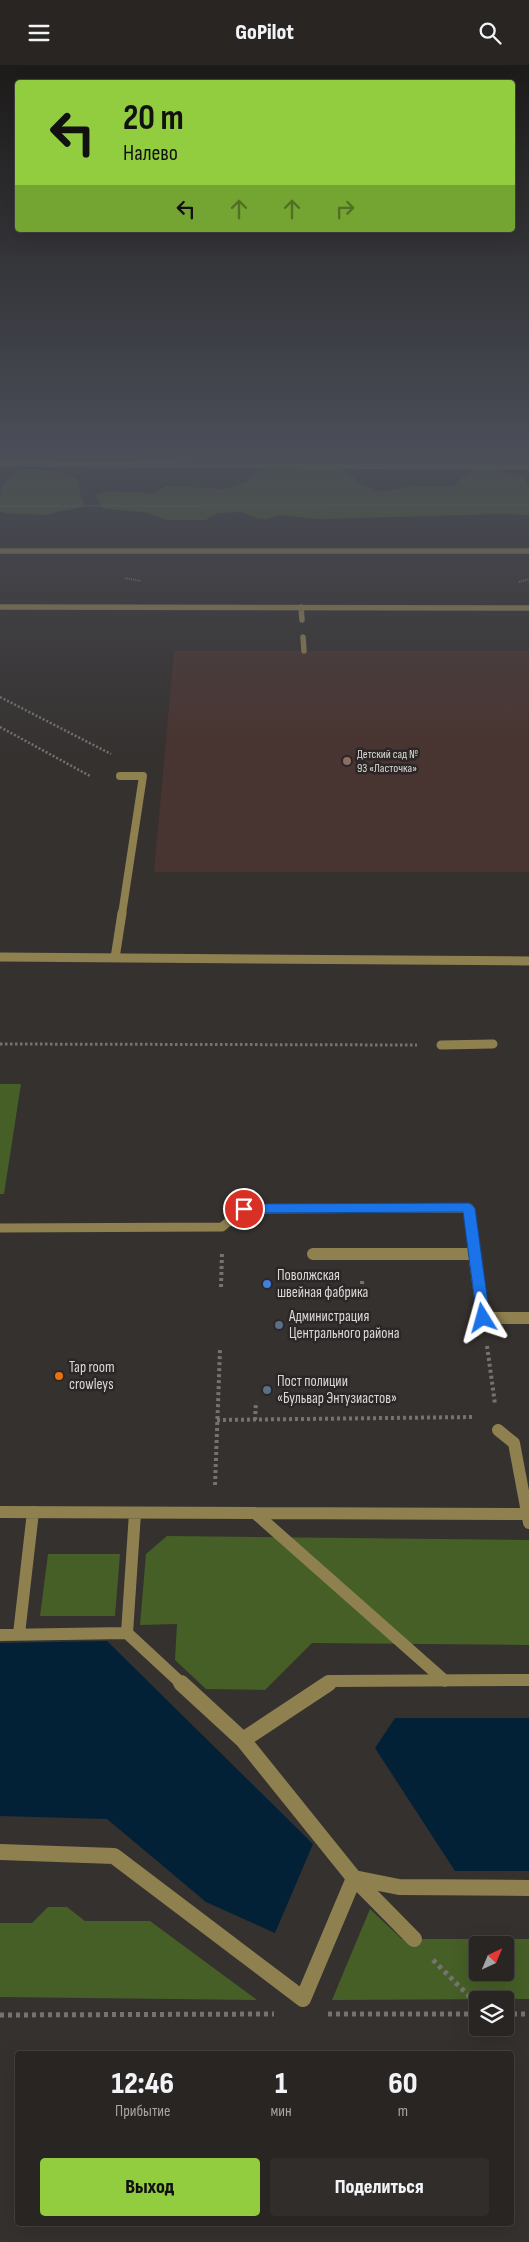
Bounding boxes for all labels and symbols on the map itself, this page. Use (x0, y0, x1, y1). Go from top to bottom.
place label: Детский сад № 93 «Ласточка» (357, 747, 418, 776)
marker: Детский сад № 93 «Ласточка» (341, 755, 353, 767)
pin (223, 1188, 265, 1230)
place label: Поволжская швейная фабрика (277, 1266, 369, 1302)
marker: Поволжская швейная фабрика (261, 1278, 273, 1290)
position arrow (456, 1291, 508, 1343)
place label: Администрация Центрального района (288, 1307, 400, 1343)
marker: Администрация Центрального района (273, 1319, 285, 1331)
place label: Tap room сrowleys (69, 1358, 115, 1394)
marker: Tap room сrowleys (53, 1370, 65, 1382)
place label: Пост полиции «Бульвар Энтузиастов» (277, 1372, 397, 1408)
marker: Пост полиции «Бульвар Энтузиастов» (261, 1384, 273, 1396)
north arrow (469, 1936, 514, 1981)

